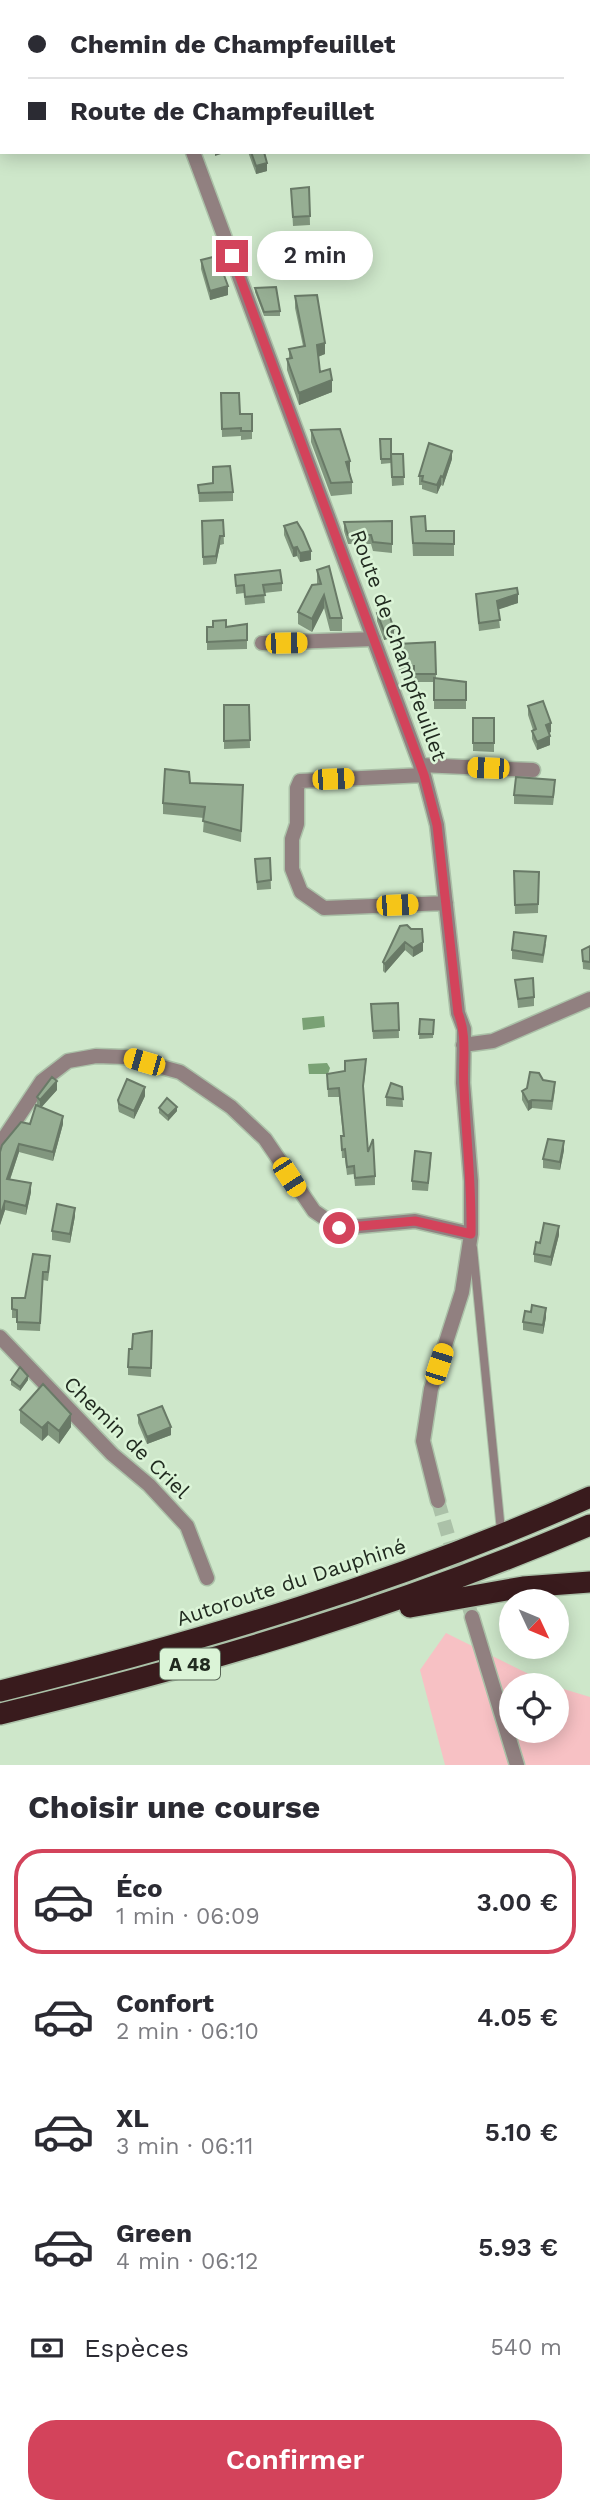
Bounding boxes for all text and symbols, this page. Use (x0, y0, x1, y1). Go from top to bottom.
text: Chemin de Champfeuillet (70, 29, 395, 59)
text: Route de Champfeuillet (70, 96, 374, 126)
callout: 2 min (256, 232, 372, 280)
route end (216, 240, 248, 272)
text: 2 min (283, 242, 347, 269)
street label: Route de Champfeuillet (346, 526, 453, 764)
car (265, 632, 308, 654)
car (467, 757, 510, 779)
car (312, 768, 355, 790)
car (376, 894, 419, 916)
car (121, 1046, 168, 1078)
car (269, 1154, 310, 1200)
route start (323, 1212, 355, 1244)
car (423, 1341, 456, 1387)
street label: Chemin de Criel (59, 1371, 195, 1504)
street label: Autoroute du Dauphiné (173, 1533, 409, 1631)
north arrow (499, 1589, 569, 1659)
map controls (499, 1589, 569, 1743)
road number: A 48 (160, 1648, 220, 1680)
button: locate (499, 1673, 569, 1743)
text: Choisir une course (28, 1788, 320, 1826)
icon: car (32, 1870, 95, 1933)
text: Éco (116, 1873, 163, 1903)
text: 3.00 € (477, 1887, 558, 1917)
text: 1 min · 06:09 (116, 1903, 260, 1930)
icon: car (32, 1985, 95, 2048)
text: Confort (116, 1988, 214, 2018)
text: 4.05 € (477, 2002, 558, 2032)
text: 2 min · 06:10 (116, 2018, 259, 2045)
icon: car (32, 2100, 95, 2163)
text: XL (116, 2103, 149, 2133)
text: 5.10 € (485, 2117, 558, 2147)
text: 3 min · 06:11 (116, 2133, 253, 2160)
icon: car (32, 2215, 95, 2278)
text: Green (116, 2218, 192, 2248)
text: 5.93 € (478, 2232, 558, 2262)
text: 4 min · 06:12 (116, 2248, 259, 2275)
icon: cash (28, 2329, 66, 2367)
text: Espèces (84, 2333, 189, 2363)
text: 540 m (490, 2334, 562, 2361)
button: Confirmer (28, 2420, 562, 2500)

